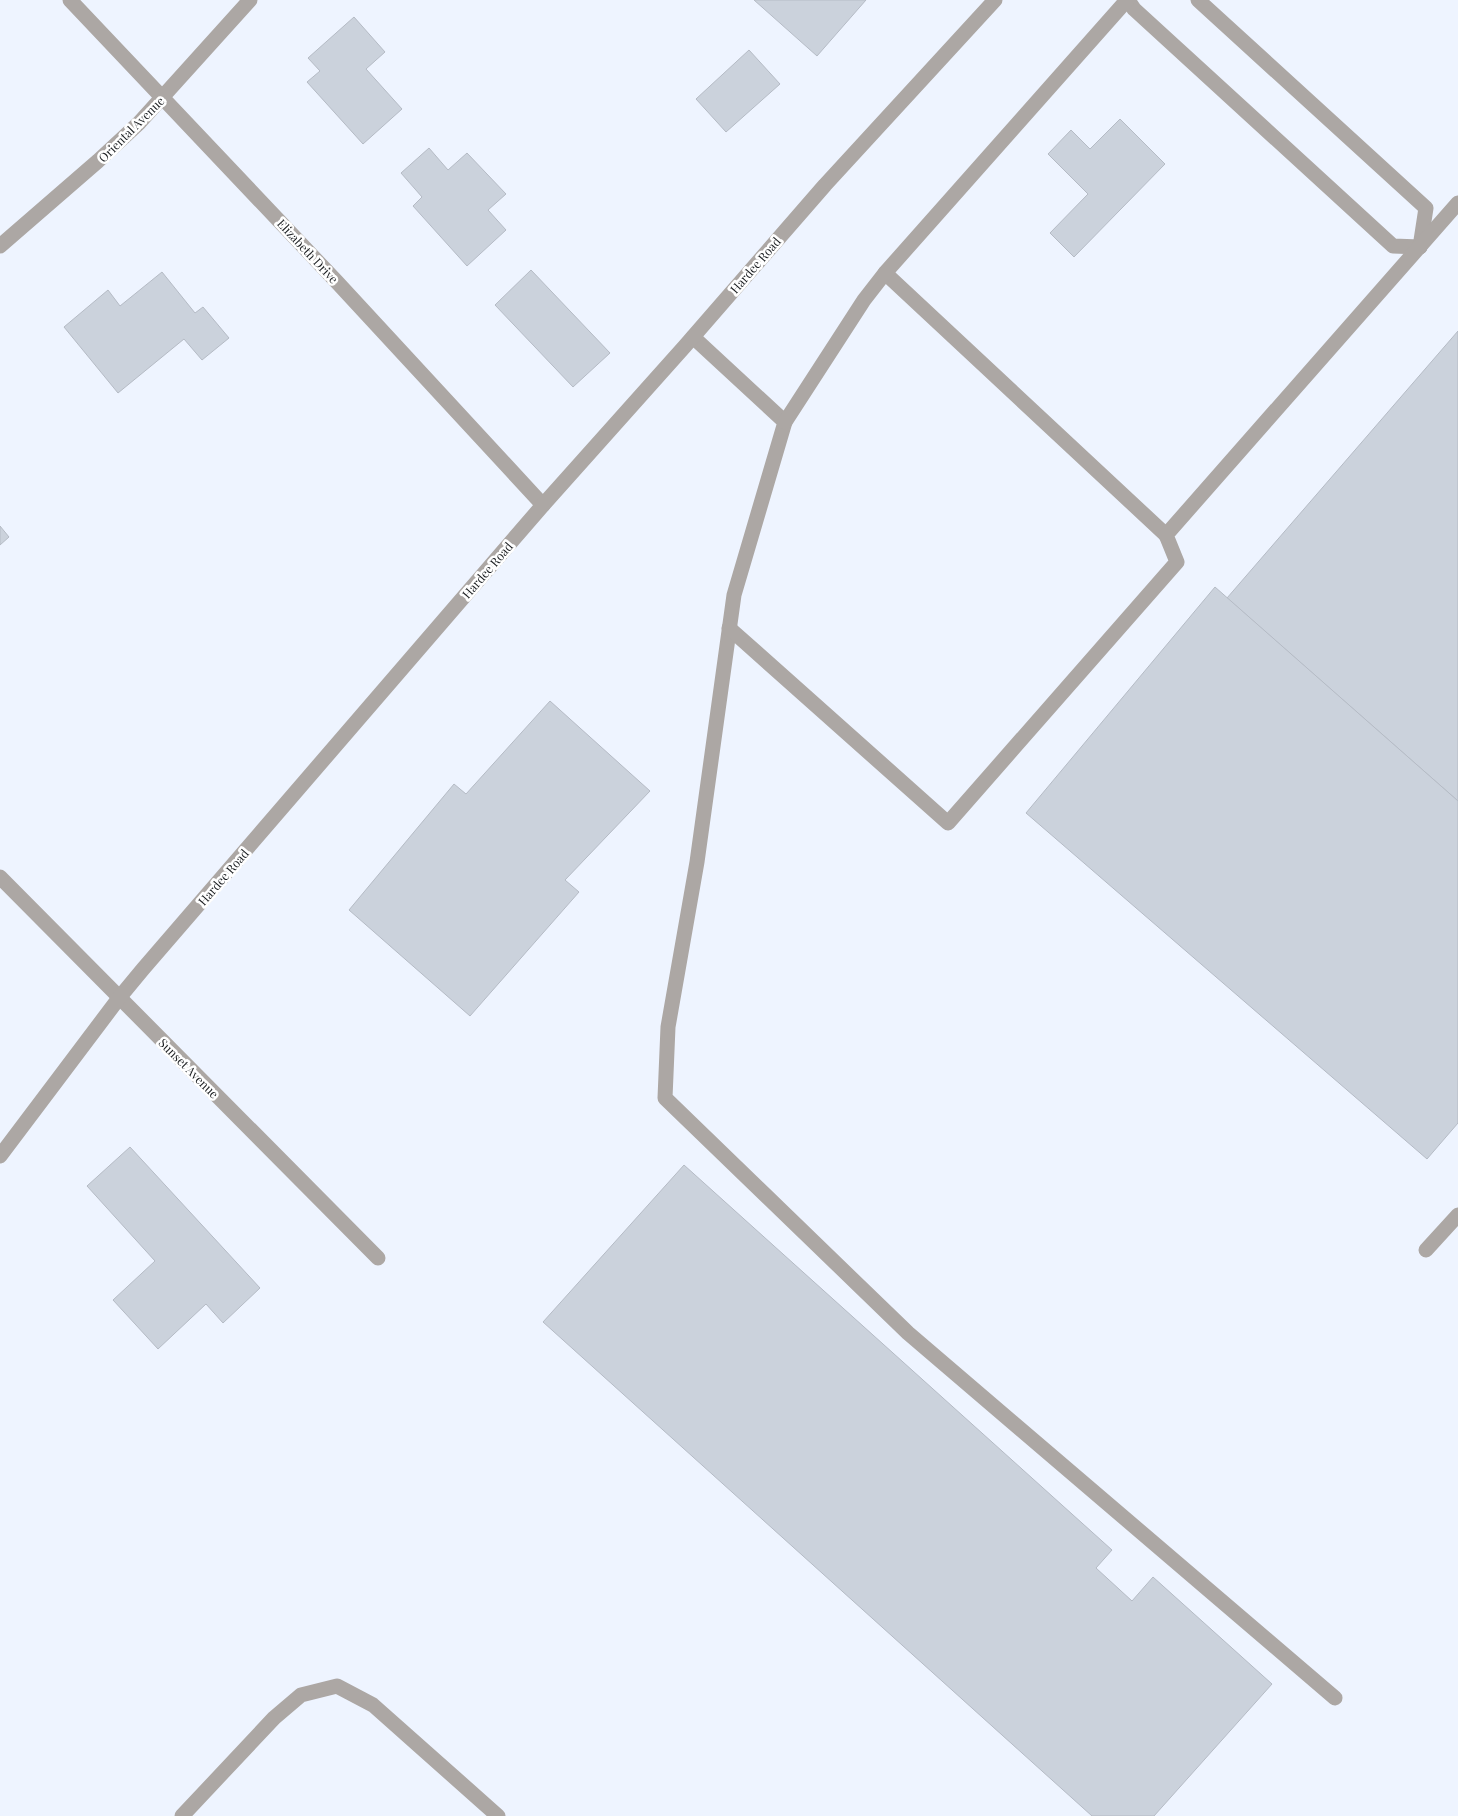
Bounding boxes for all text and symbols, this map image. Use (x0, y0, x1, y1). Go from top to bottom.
street label: Oriental Avenue (95, 93, 167, 165)
street label: Elizabeth Drive (274, 215, 342, 287)
street label: Hardee Road (726, 234, 784, 296)
street label: Hardee Road (458, 539, 516, 601)
street label: Hardee Road (194, 846, 252, 908)
street label: Sunset Avenue (156, 1035, 222, 1101)

